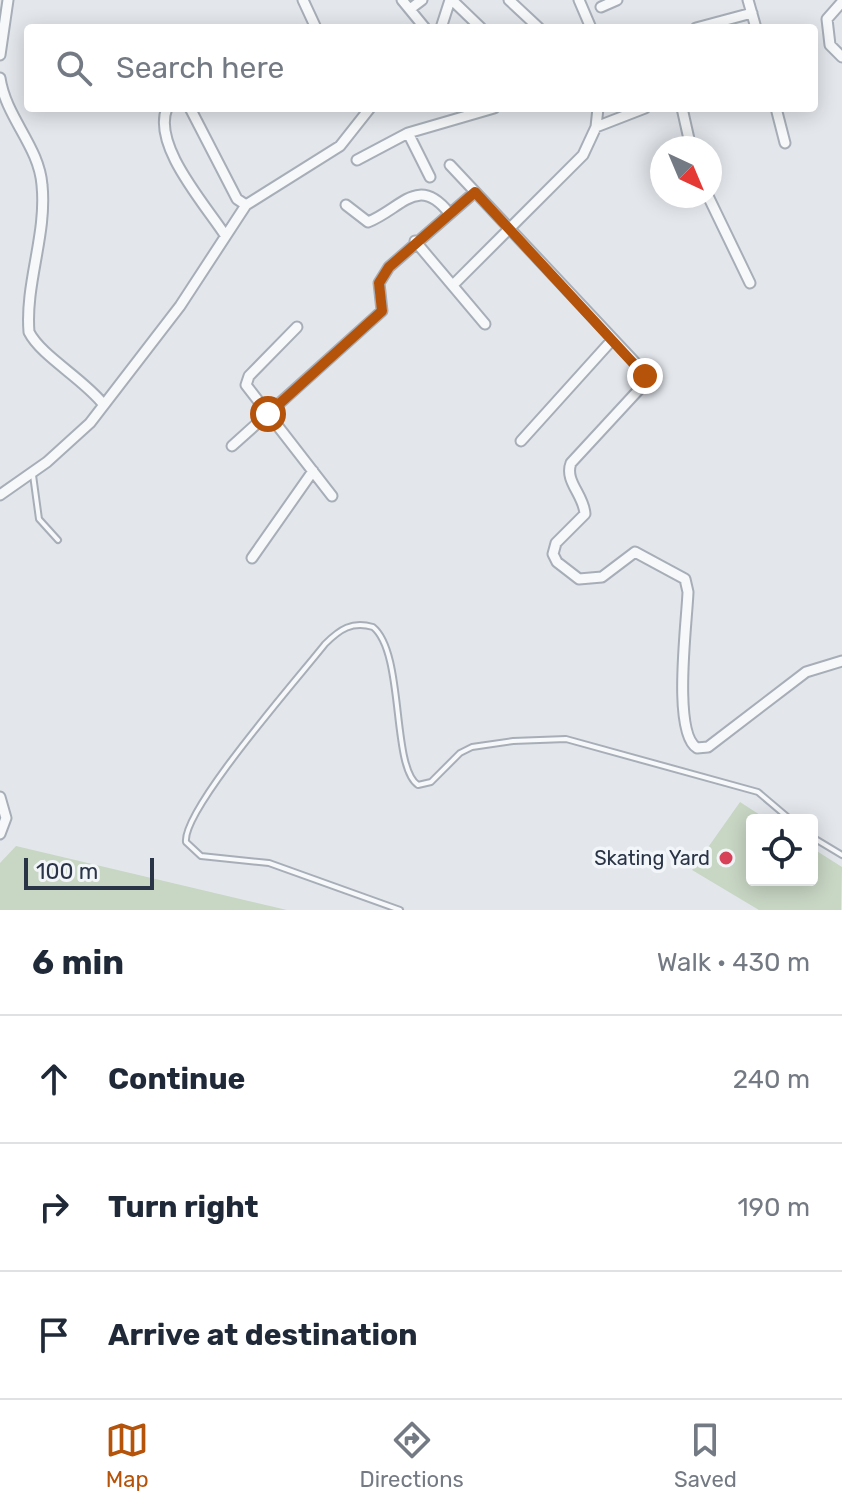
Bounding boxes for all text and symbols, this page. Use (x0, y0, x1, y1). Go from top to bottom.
search box (24, 24, 818, 112)
icon: search (52, 46, 96, 90)
text: Search here (116, 50, 284, 86)
north arrow (650, 136, 722, 208)
route end (627, 358, 663, 394)
route start (250, 396, 286, 432)
map controls (746, 814, 818, 886)
button: locate (746, 814, 818, 886)
place label: Skating Yard (594, 846, 710, 870)
marker: Skating Yard (717, 849, 735, 867)
scale bar (24, 854, 154, 890)
text: 100 m (36, 858, 98, 885)
text: 6 min (32, 942, 124, 983)
text: Walk · 430 m (657, 947, 810, 978)
icon: ahead (32, 1057, 76, 1101)
text: Continue (108, 1061, 245, 1097)
text: 240 m (733, 1064, 810, 1095)
icon: right (32, 1185, 76, 1229)
text: Turn right (108, 1189, 259, 1225)
text: 190 m (737, 1192, 810, 1223)
icon: arrive (32, 1313, 76, 1357)
text: Arrive at destination (108, 1317, 418, 1353)
tab: Map (105, 1418, 149, 1493)
tab: Directions (359, 1418, 464, 1493)
tab: Saved (674, 1418, 737, 1493)

